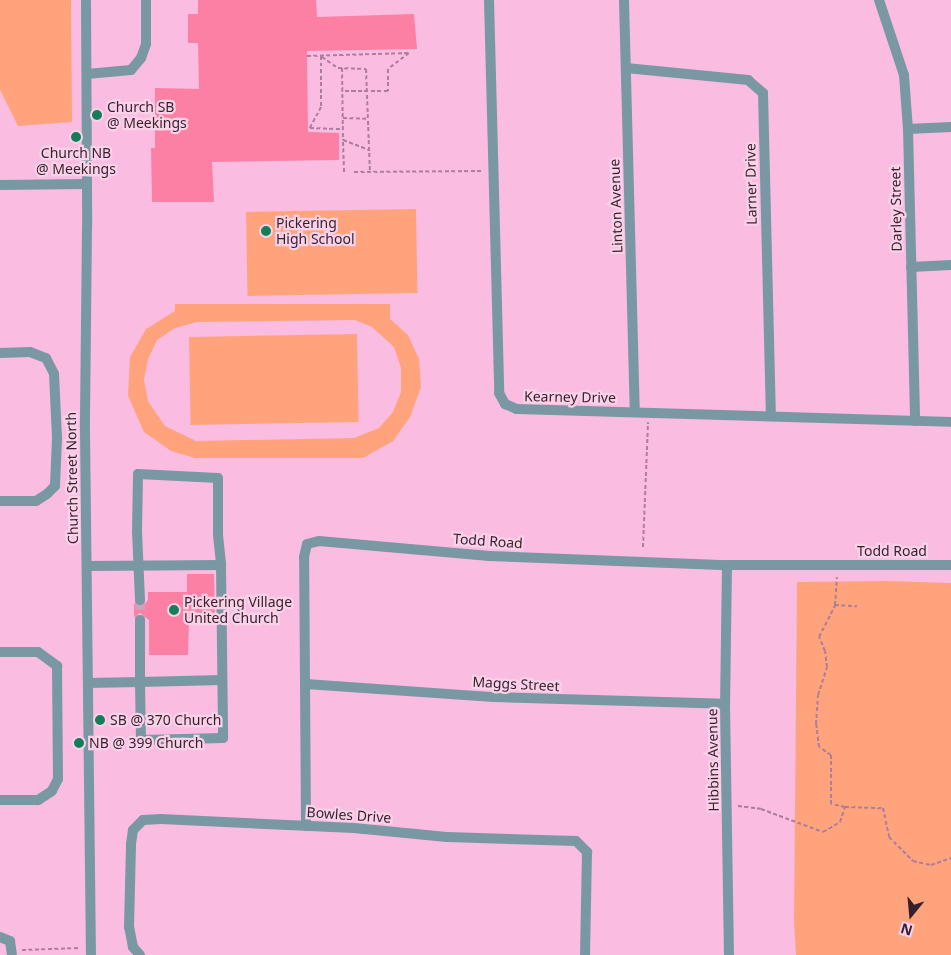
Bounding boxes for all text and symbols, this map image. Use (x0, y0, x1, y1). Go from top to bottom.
place label: Church SB @ Meekings (107, 99, 187, 132)
marker: Church SB @ Meekings (91, 109, 103, 121)
marker: Church NB @ Meekings (70, 131, 82, 143)
street label: Larner Drive (742, 143, 760, 225)
place label: Church NB @ Meekings (36, 145, 116, 178)
street label: Linton Avenue (606, 158, 626, 254)
street label: Darley Street (887, 166, 905, 252)
place label: Pickering High School (276, 215, 354, 248)
marker: Pickering High School (260, 225, 272, 237)
street label: Kearney Drive (524, 388, 616, 406)
street label: Church Street North (62, 412, 82, 544)
street label: Todd Road (453, 530, 523, 552)
street label: Todd Road (857, 543, 927, 559)
place label: Pickering Village United Church (184, 594, 292, 626)
marker: Pickering Village United Church (168, 604, 180, 616)
street label: Maggs Street (472, 673, 560, 695)
street label: Hibbins Avenue (704, 708, 722, 812)
place label: SB @ 370 Church (110, 712, 221, 728)
marker: SB @ 370 Church (94, 714, 106, 726)
place label: NB @ 399 Church (89, 735, 203, 751)
marker: NB @ 399 Church (73, 737, 85, 749)
street label: Bowles Drive (306, 804, 392, 826)
north arrow (886, 890, 936, 940)
text: N (898, 919, 915, 941)

